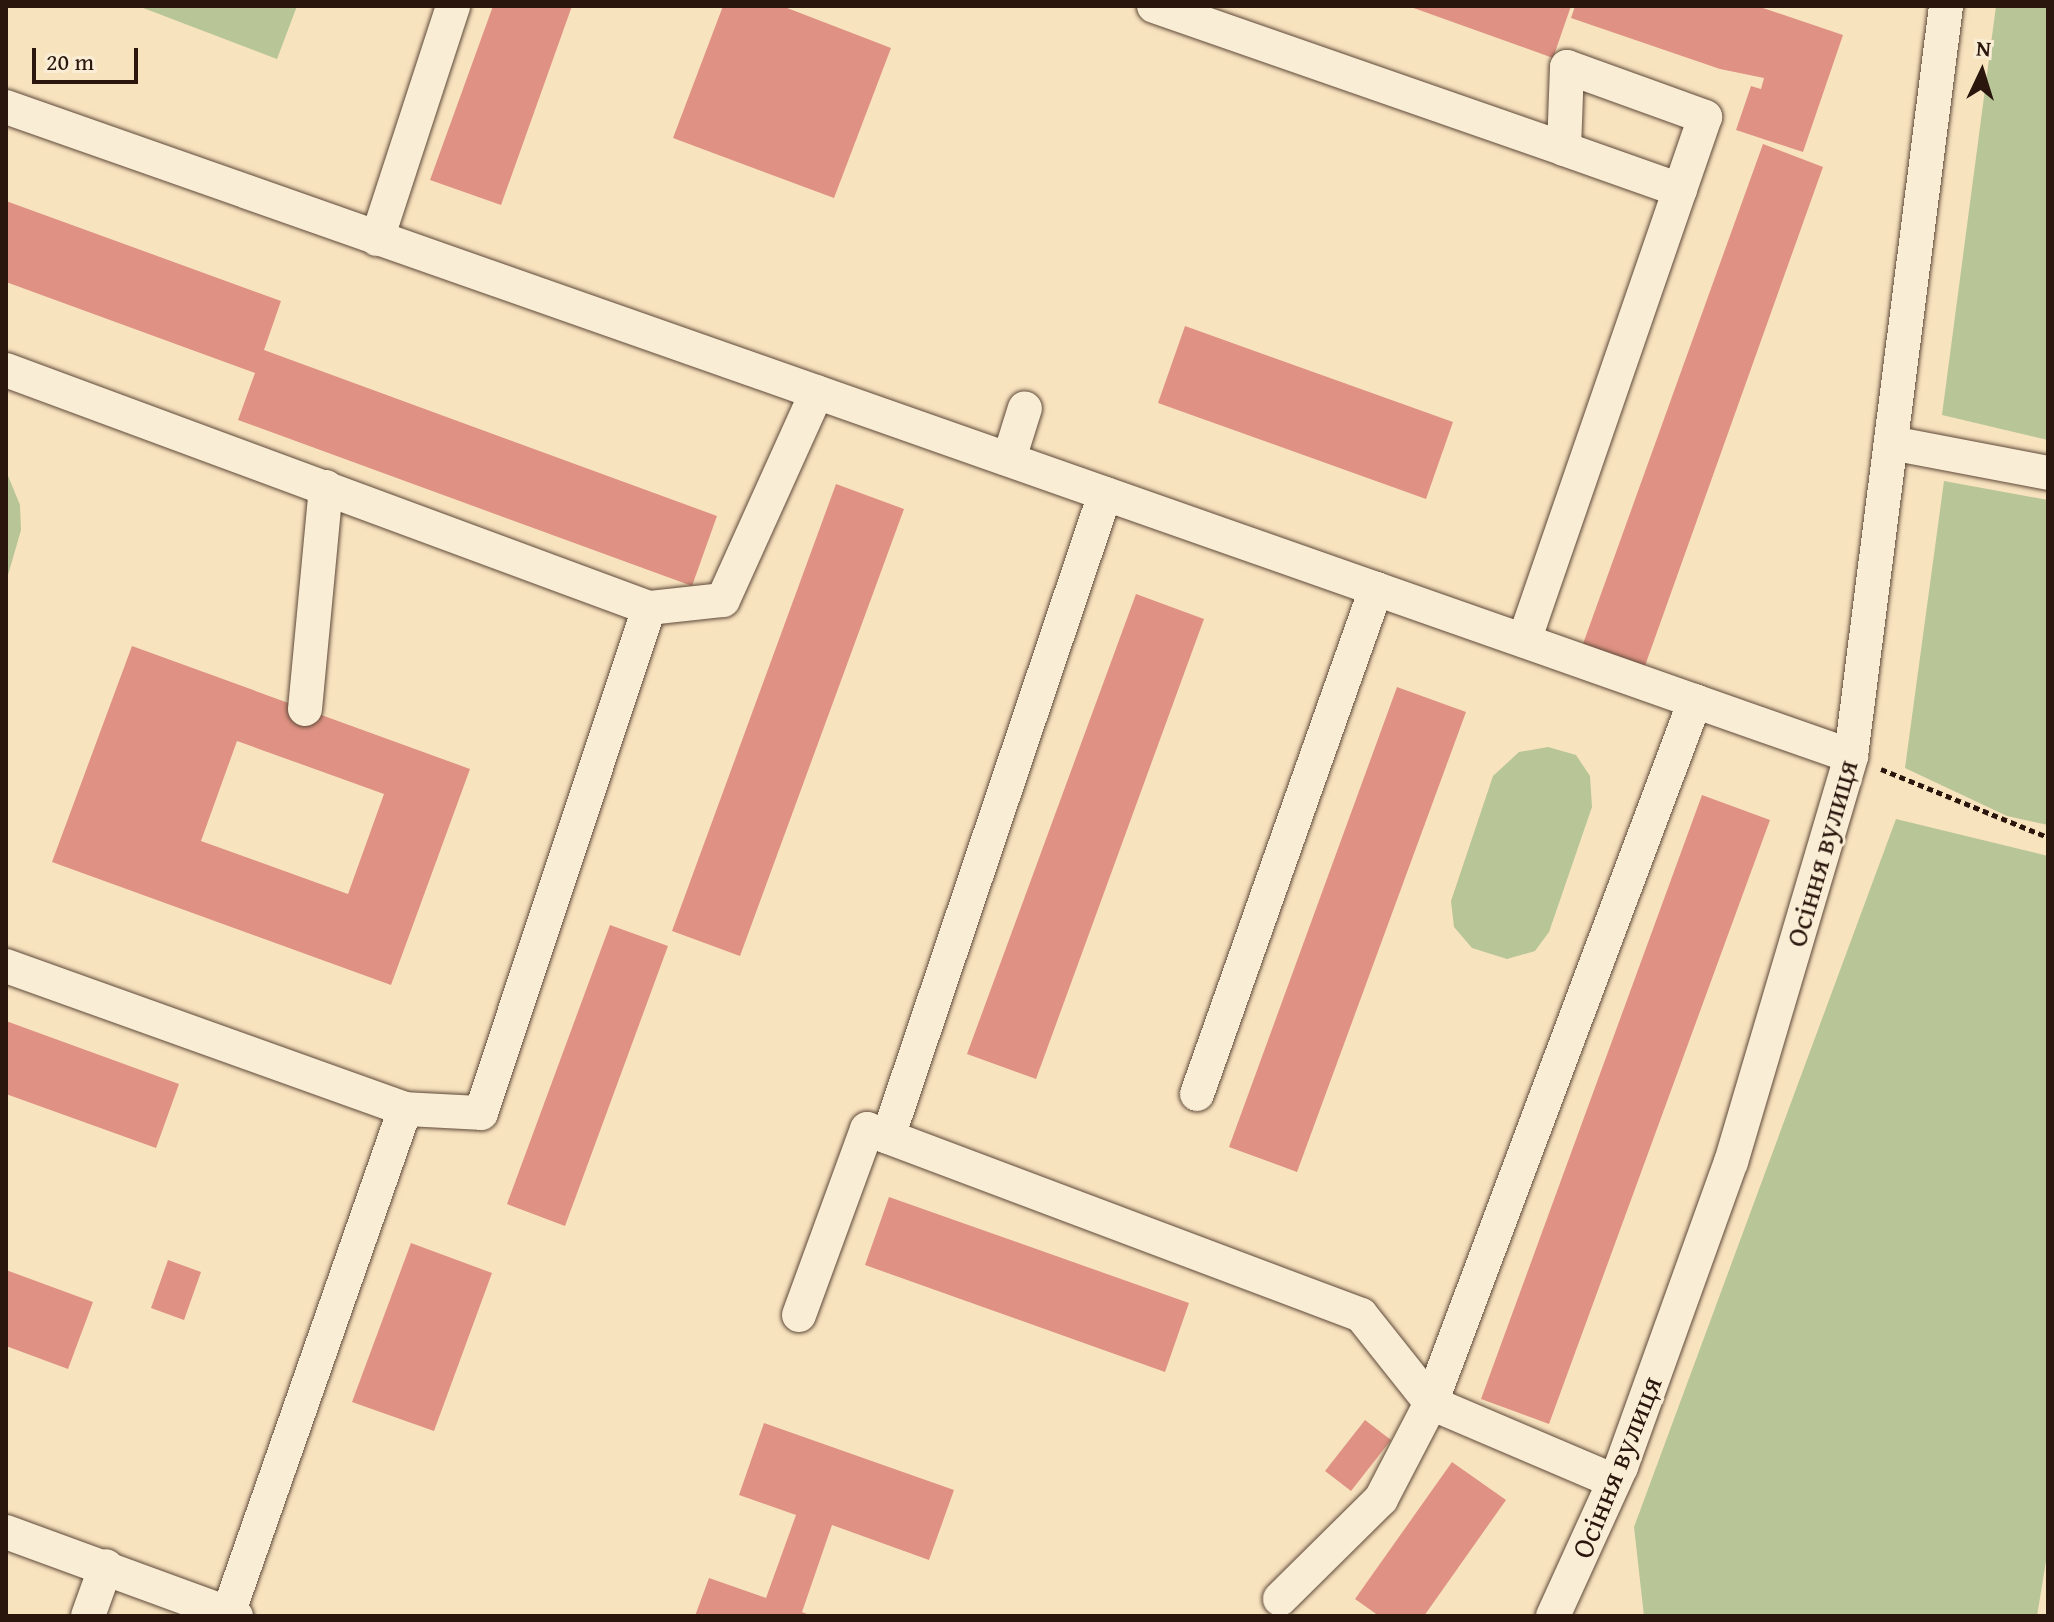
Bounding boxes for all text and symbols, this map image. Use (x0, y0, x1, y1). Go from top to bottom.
scale bar (36, 32, 142, 82)
north arrow (1942, 32, 2022, 112)
text: N (1975, 32, 1992, 65)
text: 20 m (46, 44, 94, 79)
street label: Осіння вулиця (1777, 755, 1865, 951)
street label: Осіння вулиця (1563, 1371, 1669, 1563)

